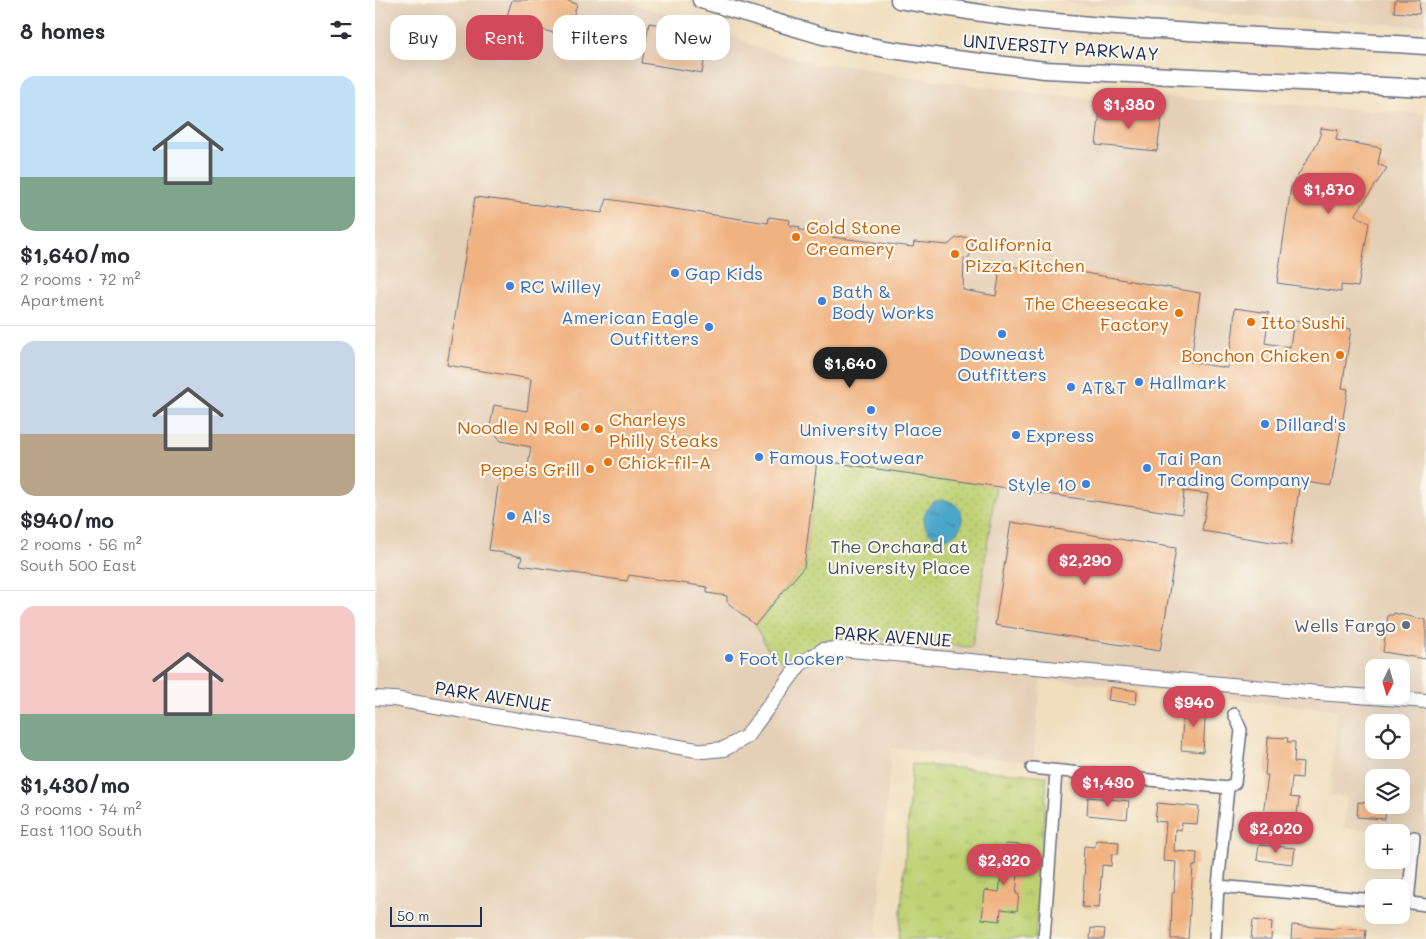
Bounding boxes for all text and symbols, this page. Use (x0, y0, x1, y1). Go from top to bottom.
chip: Buy (390, 15, 456, 60)
chip: Rent (466, 15, 543, 60)
chip: Filters (553, 15, 646, 60)
chip: New (656, 15, 730, 60)
icon: filters (327, 16, 355, 44)
text: 8 homes (20, 17, 105, 44)
street label: UNIVERSITY PARKWAY (962, 28, 1160, 66)
pin: $1,380 (1088, 88, 1170, 130)
text: $1,380 (1103, 93, 1155, 114)
icon: home (143, 108, 233, 198)
pin: $1,870 (1288, 172, 1370, 215)
text: $1,870 (1303, 178, 1355, 199)
place label: Cold Stone Creamery (806, 215, 901, 260)
marker: Cold Stone Creamery (790, 231, 802, 243)
place label: California Pizza Kitchen (965, 232, 1085, 277)
text: $1,640/mo (20, 241, 130, 268)
marker: California Pizza Kitchen (949, 248, 961, 260)
place label: Gap Kids (685, 261, 763, 285)
marker: Gap Kids (669, 267, 681, 279)
text: 2 rooms · 72 m² (20, 268, 141, 289)
place label: RC Willey (520, 274, 601, 298)
place label: Bath & Body Works (832, 279, 934, 324)
marker: RC Willey (504, 280, 516, 292)
text: Apartment (20, 289, 105, 310)
place label: The Cheesecake Factory (1024, 291, 1169, 336)
marker: Bath & Body Works (816, 295, 828, 307)
place label: American Eagle Outfitters (561, 305, 699, 350)
marker: The Cheesecake Factory (1173, 307, 1185, 319)
place label: Itto Sushi (1261, 310, 1346, 334)
marker: Itto Sushi (1245, 316, 1257, 328)
marker: American Eagle Outfitters (703, 321, 715, 333)
marker: Downeast Outfitters (996, 328, 1008, 340)
place label: Downeast Outfitters (957, 341, 1047, 386)
place label: Bonchon Chicken (1181, 343, 1330, 367)
pin: $1,640 (809, 346, 891, 389)
marker: Bonchon Chicken (1334, 349, 1346, 361)
text: $1,640 (824, 352, 876, 373)
place label: Hallmark (1149, 370, 1226, 394)
icon: home (143, 374, 233, 464)
place label: AT&T (1081, 375, 1127, 399)
marker: Hallmark (1133, 376, 1145, 388)
marker: AT&T (1065, 381, 1077, 393)
marker: University Place (865, 404, 877, 416)
place label: Charleys Philly Steaks (609, 407, 719, 452)
place label: Dillard's (1275, 412, 1346, 436)
place label: Noodle N Roll (457, 415, 575, 439)
place label: University Place (800, 417, 942, 441)
marker: Dillard's (1259, 418, 1271, 430)
marker: Noodle N Roll (579, 421, 591, 433)
marker: Charleys Philly Steaks (593, 423, 605, 435)
place label: Express (1026, 423, 1094, 447)
marker: Express (1010, 429, 1022, 441)
place label: Famous Footwear (769, 445, 924, 469)
place label: Tai Pan Trading Company (1157, 446, 1310, 491)
place label: Chick-fil-A (618, 450, 711, 474)
marker: Famous Footwear (753, 451, 765, 463)
marker: Chick-fil-A (602, 456, 614, 468)
place label: Pepe's Grill (480, 457, 580, 481)
marker: Tai Pan Trading Company (1141, 462, 1153, 474)
marker: Pepe's Grill (584, 463, 596, 475)
place label: Style 10 (1008, 472, 1076, 496)
marker: Style 10 (1080, 478, 1092, 490)
place label: Al's (521, 504, 551, 528)
text: $940/mo (20, 506, 114, 533)
marker: Al's (505, 510, 517, 522)
text: 2 rooms · 56 m² (20, 533, 142, 554)
park label: The Orchard at University Place (828, 534, 970, 579)
pin: $2,290 (1044, 544, 1126, 586)
text: $2,290 (1059, 549, 1111, 570)
text: South 500 East (20, 554, 137, 575)
place label: Wells Fargo (1294, 613, 1396, 637)
marker: Wells Fargo (1400, 619, 1412, 631)
street label: PARK AVENUE (834, 620, 952, 652)
icon: home (143, 639, 233, 729)
place label: Foot Locker (739, 646, 845, 670)
marker: Foot Locker (723, 652, 735, 664)
north arrow (1365, 659, 1410, 704)
map controls (1365, 659, 1410, 924)
street label: PARK AVENUE (433, 675, 553, 717)
pin: $940 (1164, 686, 1224, 728)
text: $940 (1174, 691, 1214, 712)
button: locate (1365, 714, 1410, 759)
pin: $1,430 (1067, 766, 1149, 808)
button: layers (1365, 769, 1410, 814)
text: $1,430/mo (20, 771, 130, 798)
text: $1,430 (1082, 771, 1134, 792)
text: 3 rooms · 74 m² (20, 798, 141, 819)
pin: $2,020 (1235, 812, 1317, 854)
text: $2,020 (1249, 817, 1303, 838)
text: East 1100 South (20, 819, 142, 840)
button: + (1365, 824, 1410, 869)
pin: $2,320 (963, 844, 1045, 886)
text: $2,320 (978, 849, 1030, 870)
button: − (1365, 879, 1410, 924)
scale bar (390, 904, 483, 927)
text: 50 m (397, 906, 429, 925)

